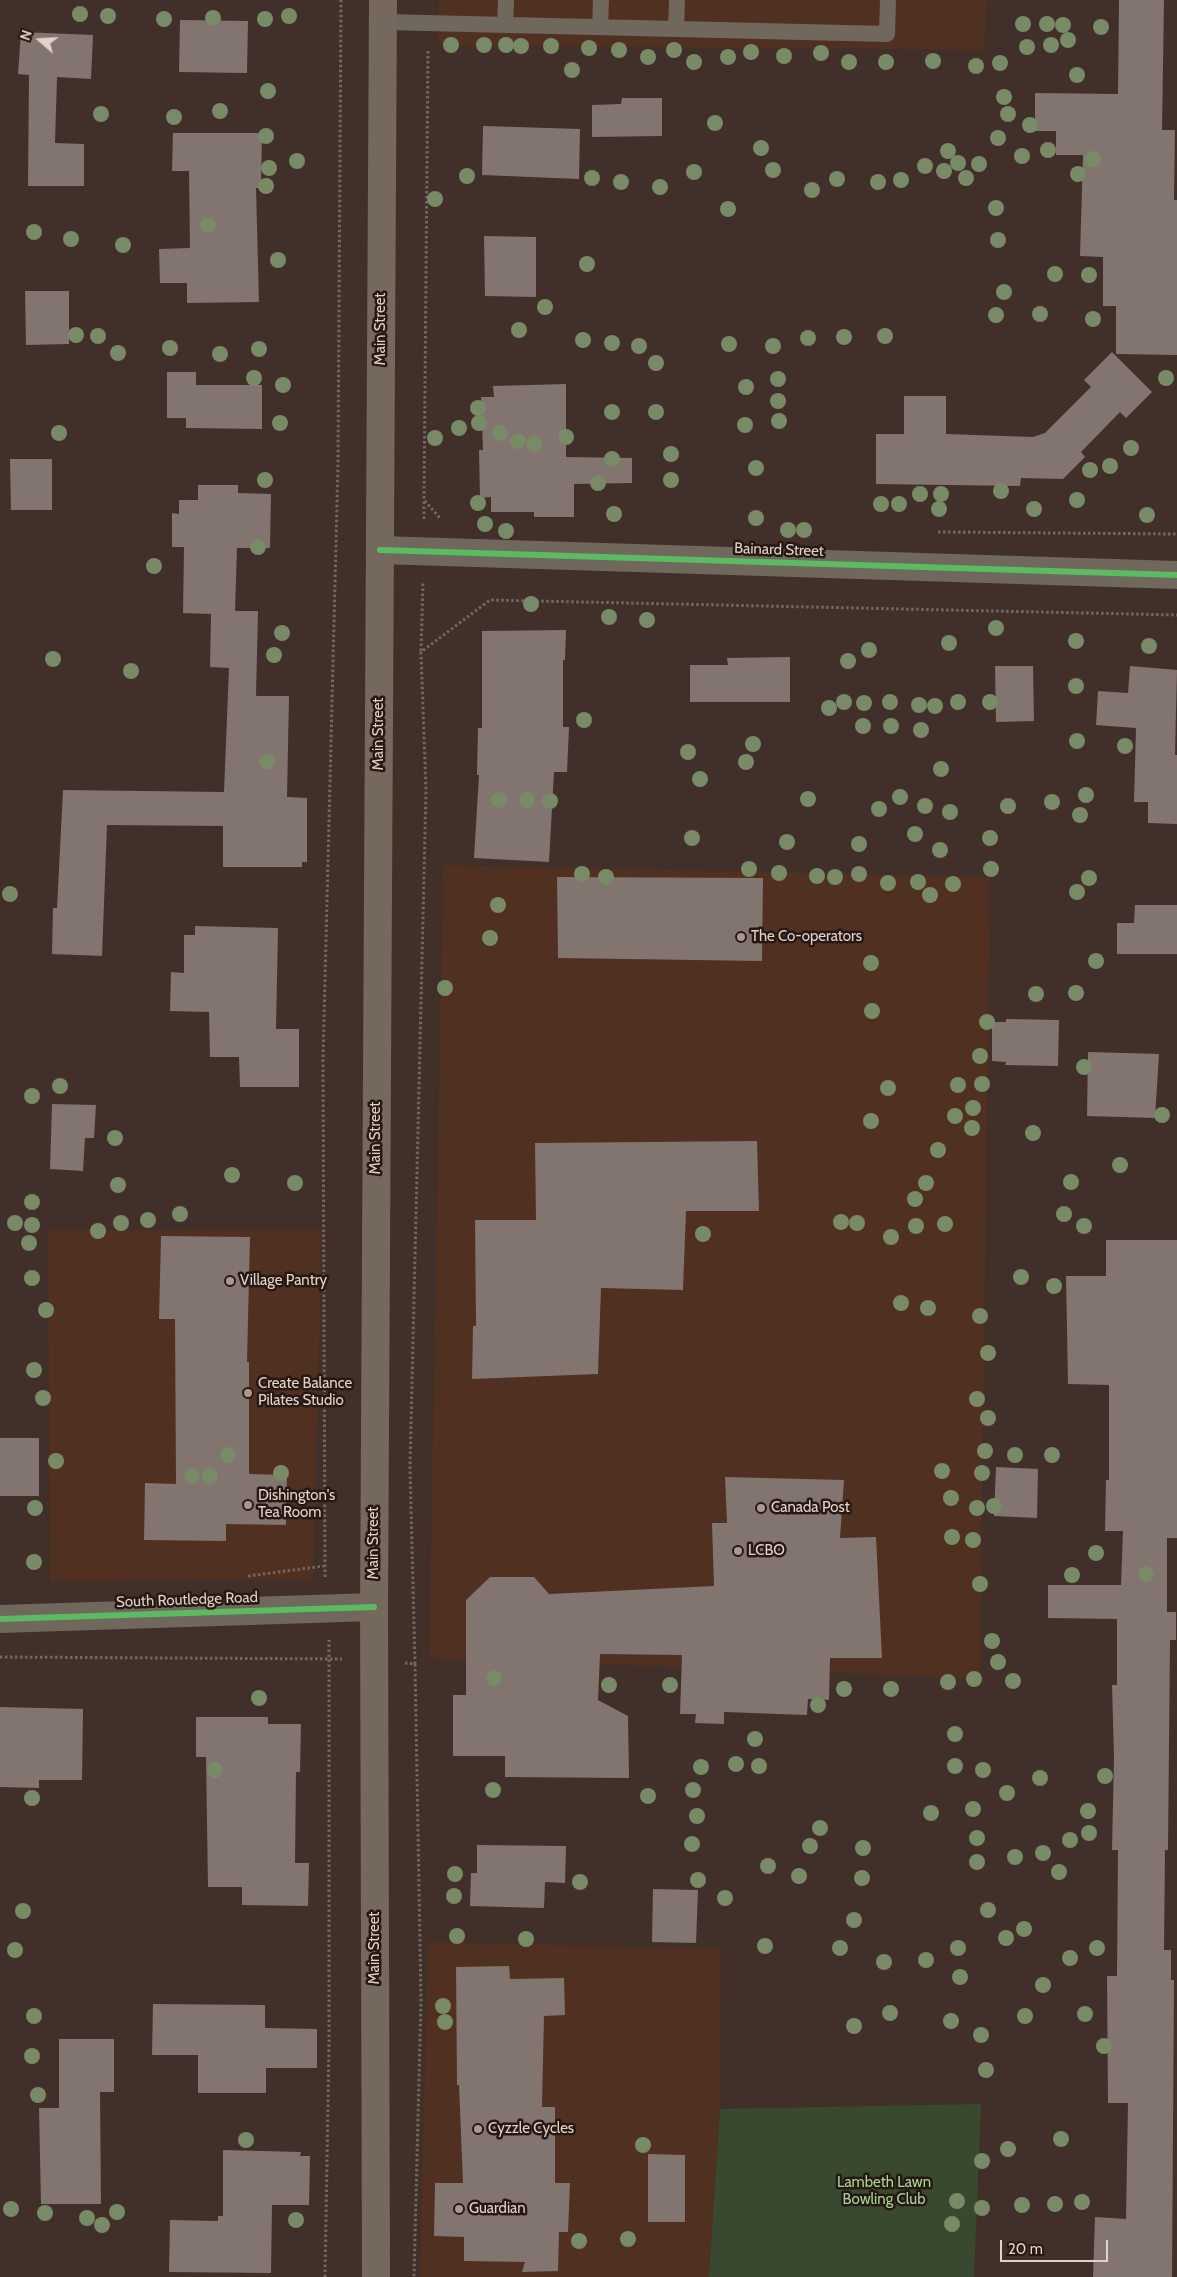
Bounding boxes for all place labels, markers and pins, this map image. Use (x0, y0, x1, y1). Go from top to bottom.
place label: The Co-operators (751, 928, 862, 946)
marker: The Co-operators (735, 931, 747, 943)
place label: Village Pantry (240, 1272, 327, 1290)
marker: Village Pantry (224, 1275, 236, 1287)
place label: Create Balance Pilates Studio (258, 1375, 352, 1410)
marker: Create Balance Pilates Studio (242, 1387, 254, 1399)
place label: Dishington's Tea Room (258, 1487, 335, 1522)
marker: Dishington's Tea Room (242, 1499, 254, 1511)
place label: Canada Post (771, 1499, 850, 1517)
marker: Canada Post (755, 1502, 767, 1514)
place label: LCBO (748, 1542, 785, 1560)
marker: LCBO (732, 1545, 744, 1557)
place label: Cyzzle Cycles (488, 2120, 574, 2138)
marker: Cyzzle Cycles (472, 2123, 484, 2135)
place label: Guardian (469, 2200, 526, 2218)
marker: Guardian (453, 2203, 465, 2215)

